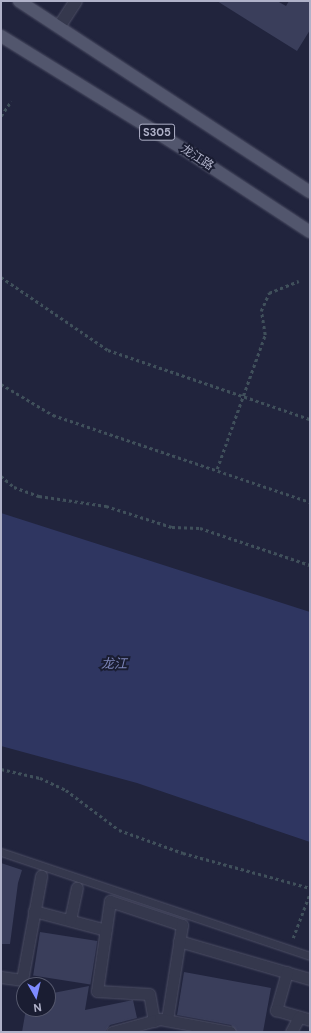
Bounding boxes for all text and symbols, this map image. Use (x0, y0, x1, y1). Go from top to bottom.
road number: S305 (139, 123, 175, 141)
street label: 龙江路 (178, 142, 216, 174)
water label: 龙江 (101, 656, 127, 672)
north arrow (16, 977, 56, 1017)
text: N (33, 1000, 42, 1015)

